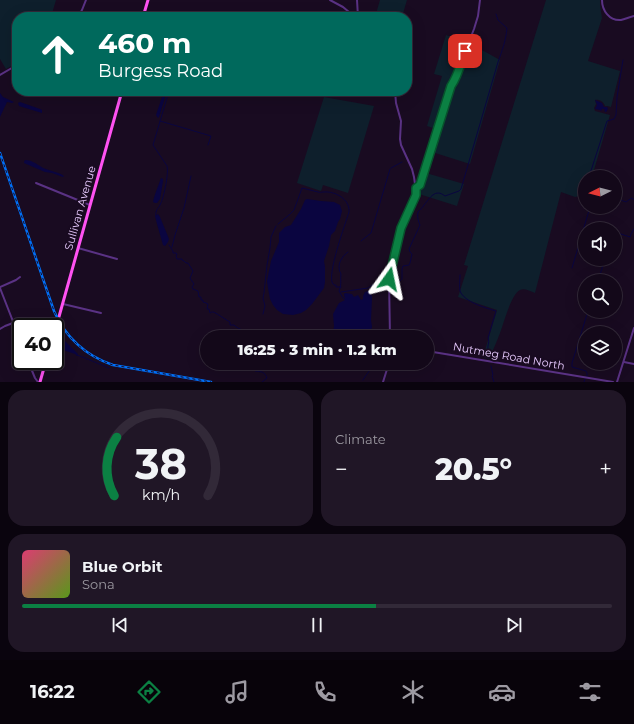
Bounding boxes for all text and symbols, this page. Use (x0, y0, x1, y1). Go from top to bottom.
text: 460 m (98, 26, 191, 60)
icon: ahead (32, 28, 84, 80)
pin (448, 34, 482, 68)
icon: arrive (454, 40, 476, 62)
text: Burgess Road (98, 60, 223, 82)
street label: Sullivan Avenue (61, 164, 99, 252)
north arrow (578, 170, 622, 214)
map controls (578, 170, 622, 370)
button: sound (578, 222, 622, 266)
position arrow (368, 258, 410, 300)
button: search (578, 274, 622, 318)
speed limit sign: 40 (12, 318, 64, 370)
button: layers (578, 326, 622, 370)
street label: Nutmeg Road North (452, 339, 566, 373)
text: 16:25 · 3 min · 1.2 km (237, 340, 397, 359)
text: Climate (335, 431, 386, 447)
text: 38 (133, 439, 187, 489)
text: 20.5° (435, 451, 512, 488)
text: − (335, 456, 348, 483)
text: + (599, 456, 612, 483)
text: km/h (141, 486, 180, 504)
text: Blue Orbit (82, 557, 162, 576)
text: Sona (82, 576, 115, 592)
icon: previous (109, 614, 131, 636)
icon: pause (306, 614, 328, 636)
icon: next (503, 614, 525, 636)
icon: directions (135, 678, 163, 706)
icon: music (223, 678, 251, 706)
icon: phone (311, 678, 339, 706)
icon: climate (399, 678, 427, 706)
icon: car (488, 678, 516, 706)
icon: filters (576, 678, 604, 706)
text: 16:22 (30, 681, 75, 703)

